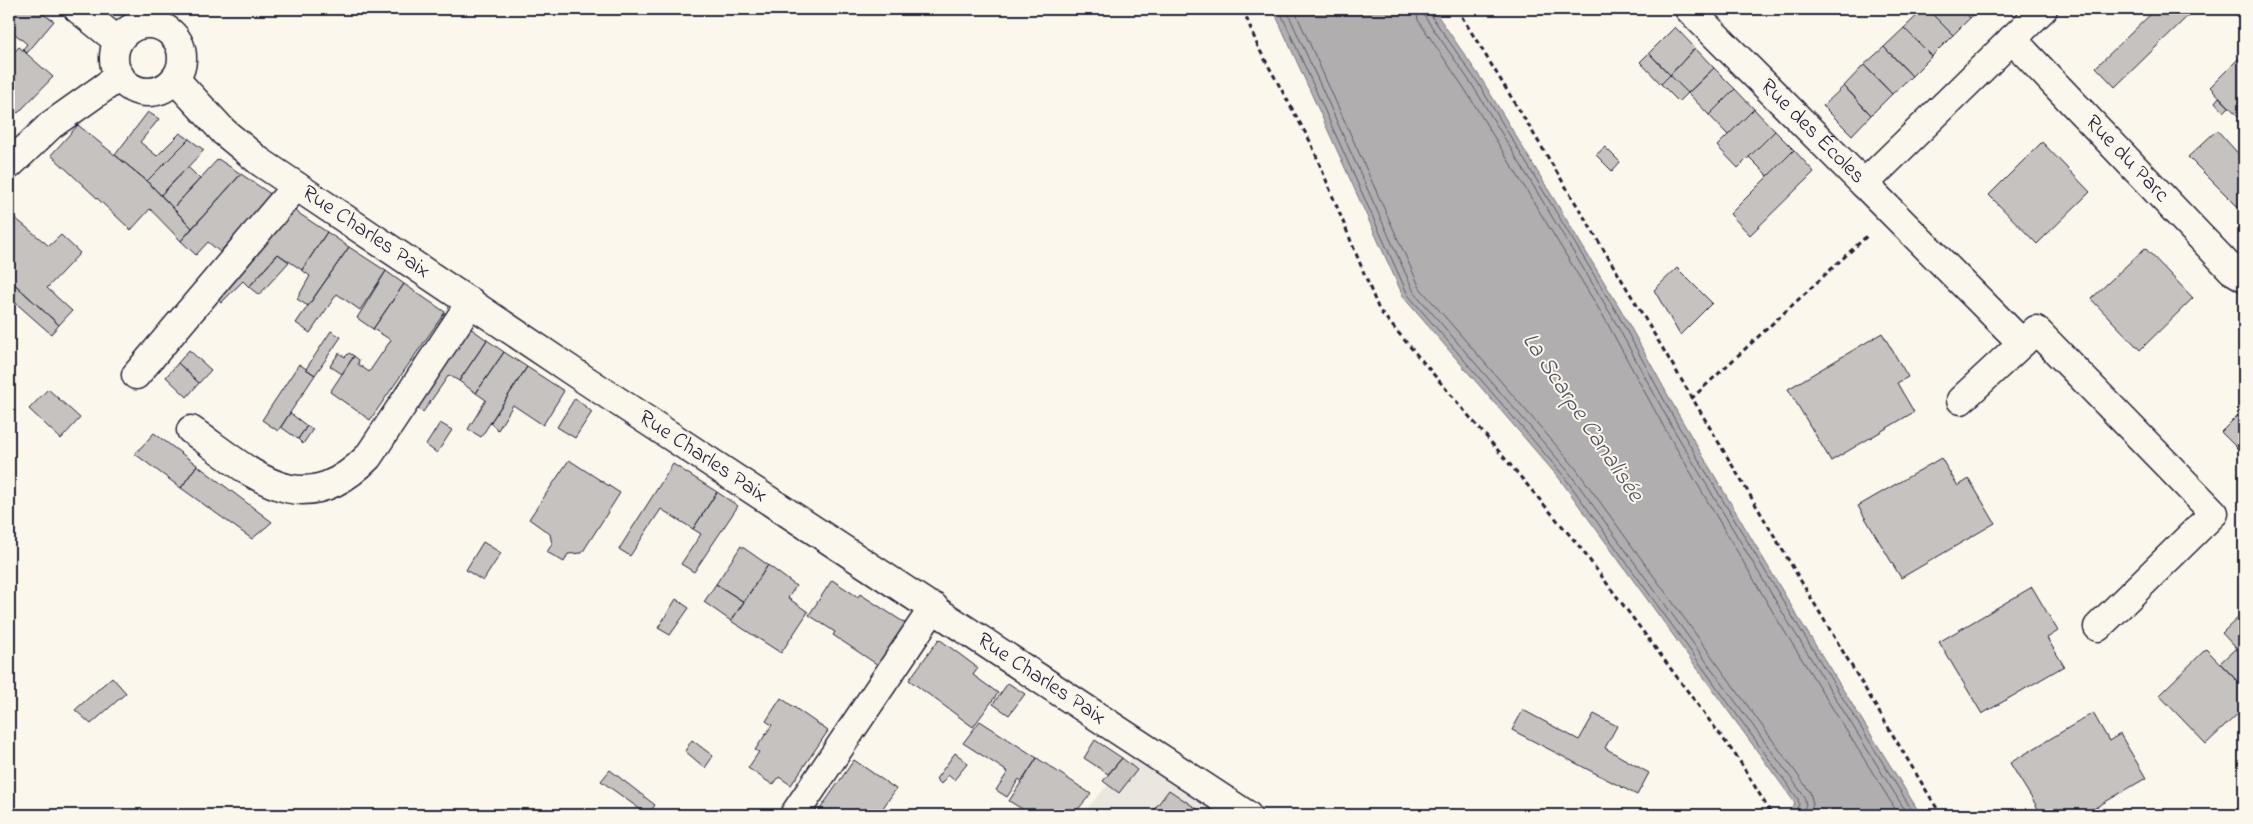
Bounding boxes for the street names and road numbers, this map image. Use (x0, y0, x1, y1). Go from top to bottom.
street label: Rue des Écoles (1752, 72, 1872, 192)
street label: Rue du Parc (2077, 108, 2176, 210)
street label: Rue Charles Paix (295, 178, 436, 287)
street label: Rue Charles Paix (632, 403, 774, 511)
street label: Rue Charles Paix (970, 625, 1112, 734)

